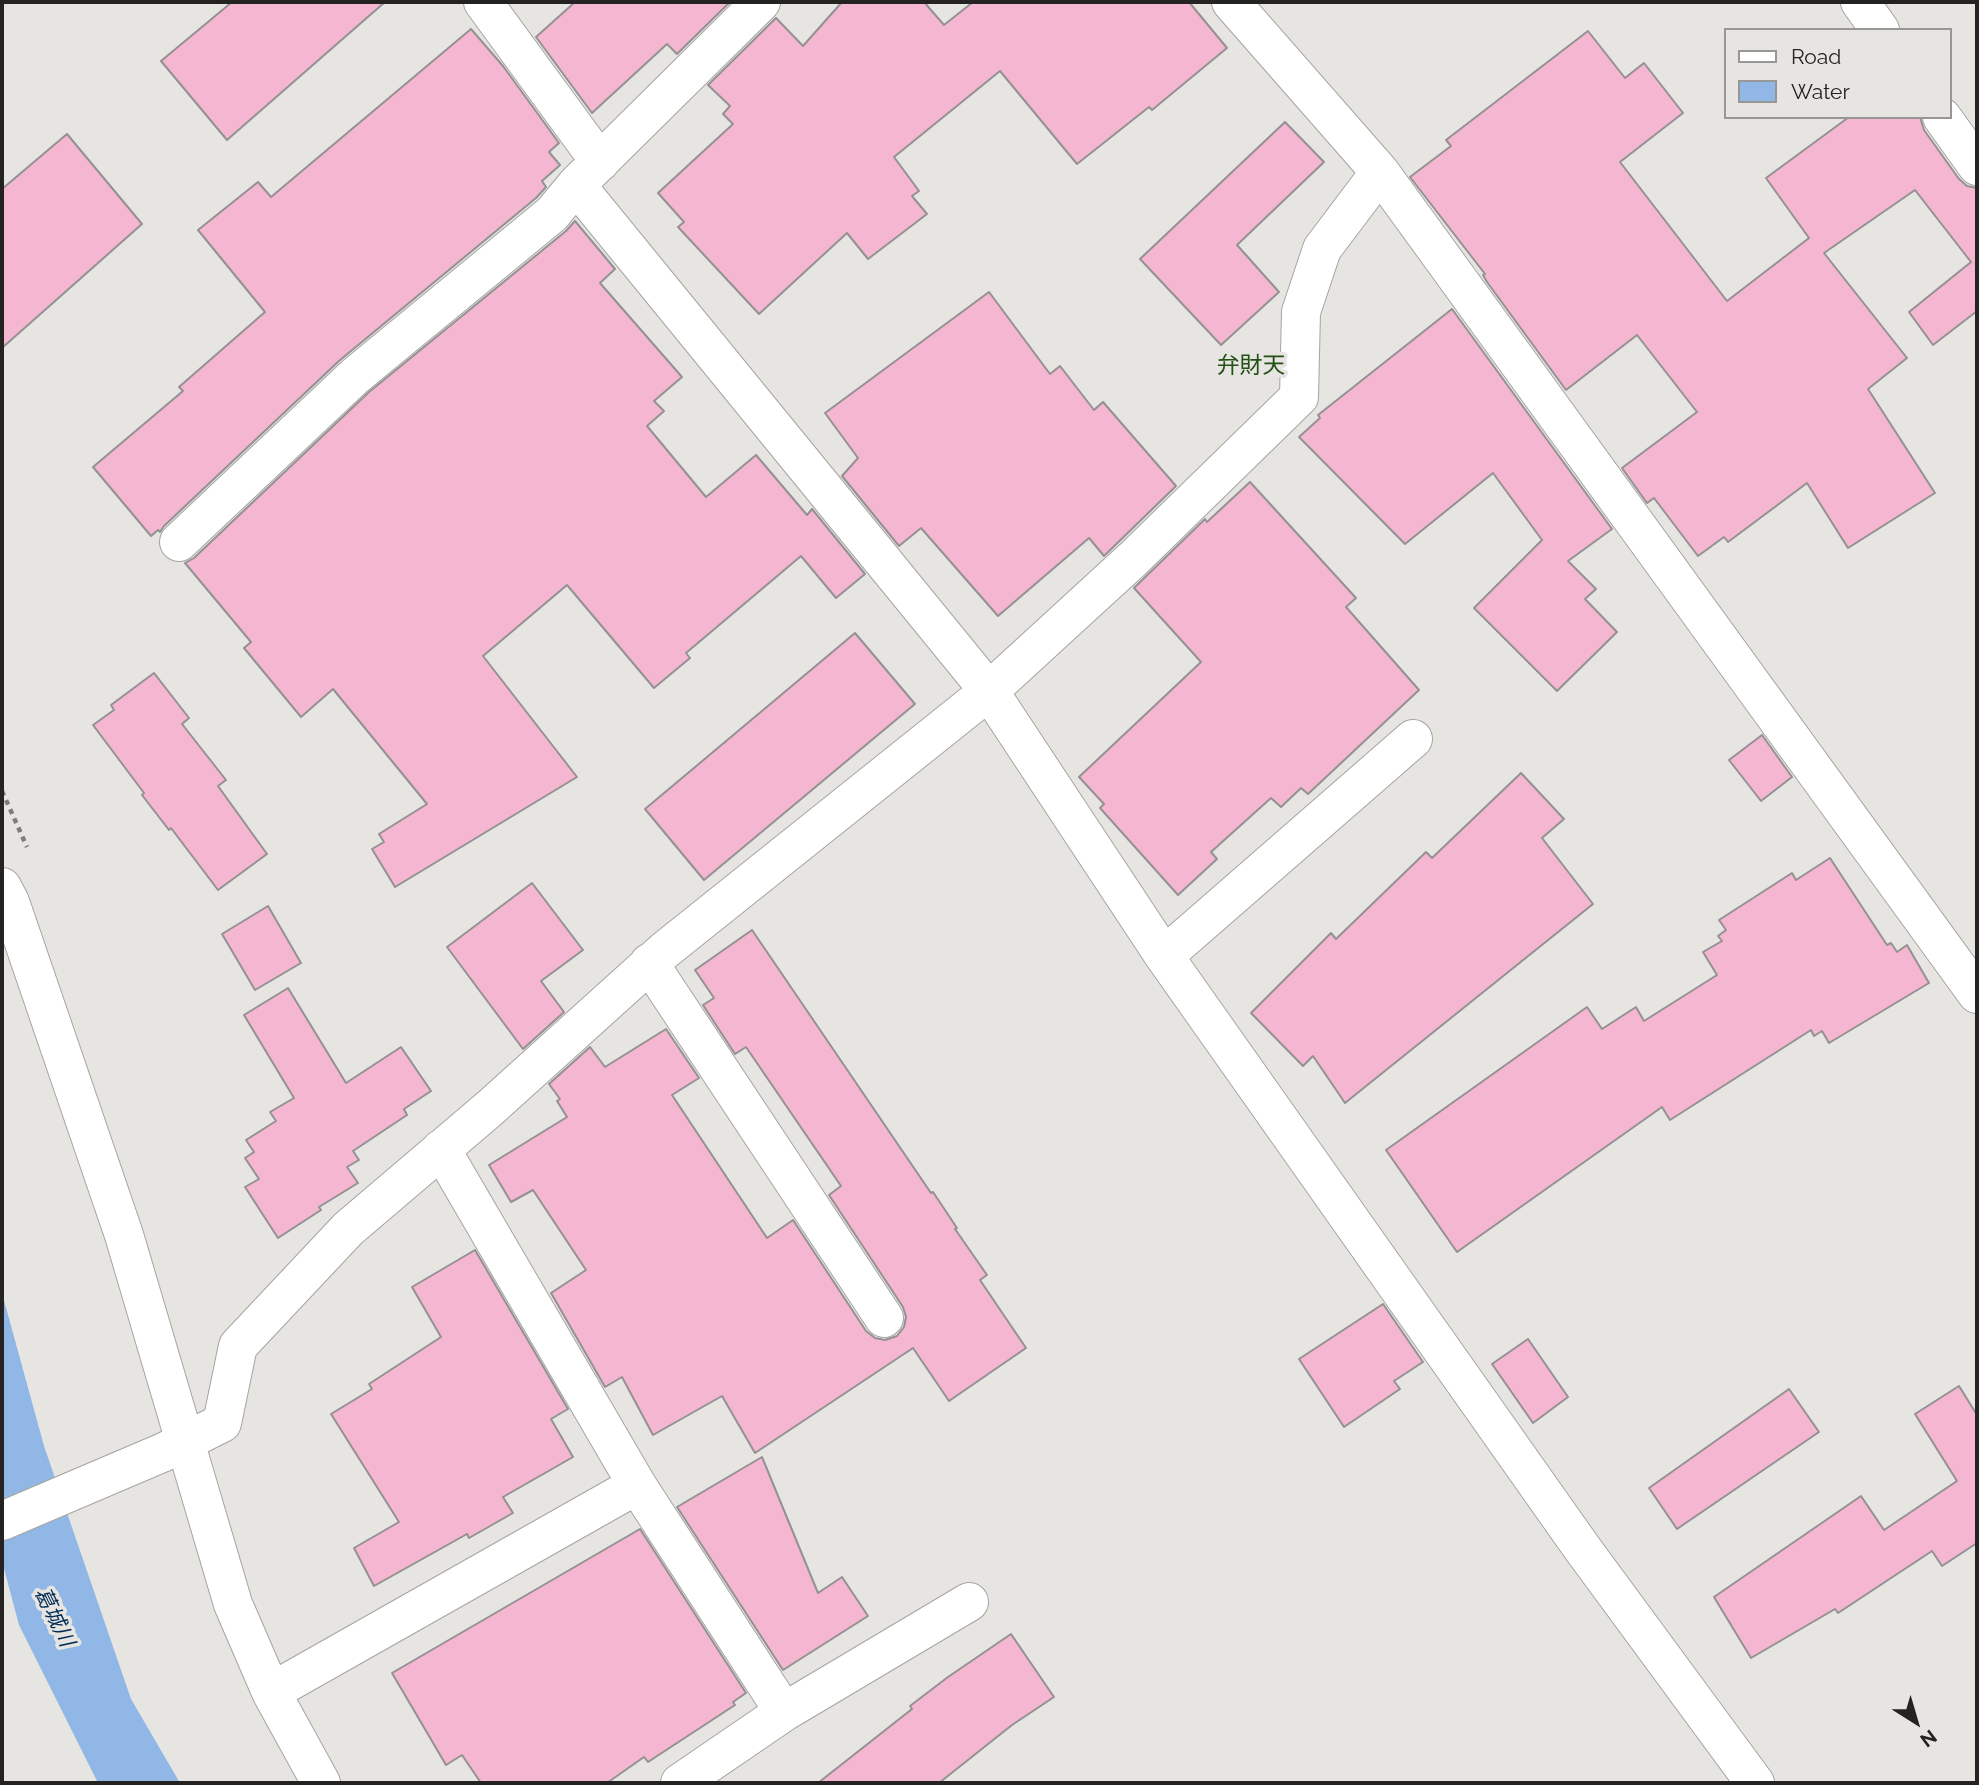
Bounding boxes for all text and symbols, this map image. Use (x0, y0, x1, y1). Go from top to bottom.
legend (1724, 28, 1951, 119)
text: Road (1791, 44, 1841, 69)
text: Water (1791, 79, 1850, 104)
district label: 弁財天 (1217, 352, 1285, 380)
water label: 葛城川 (29, 1583, 79, 1651)
north arrow (1881, 1687, 1951, 1757)
text: N (1916, 1726, 1941, 1752)

